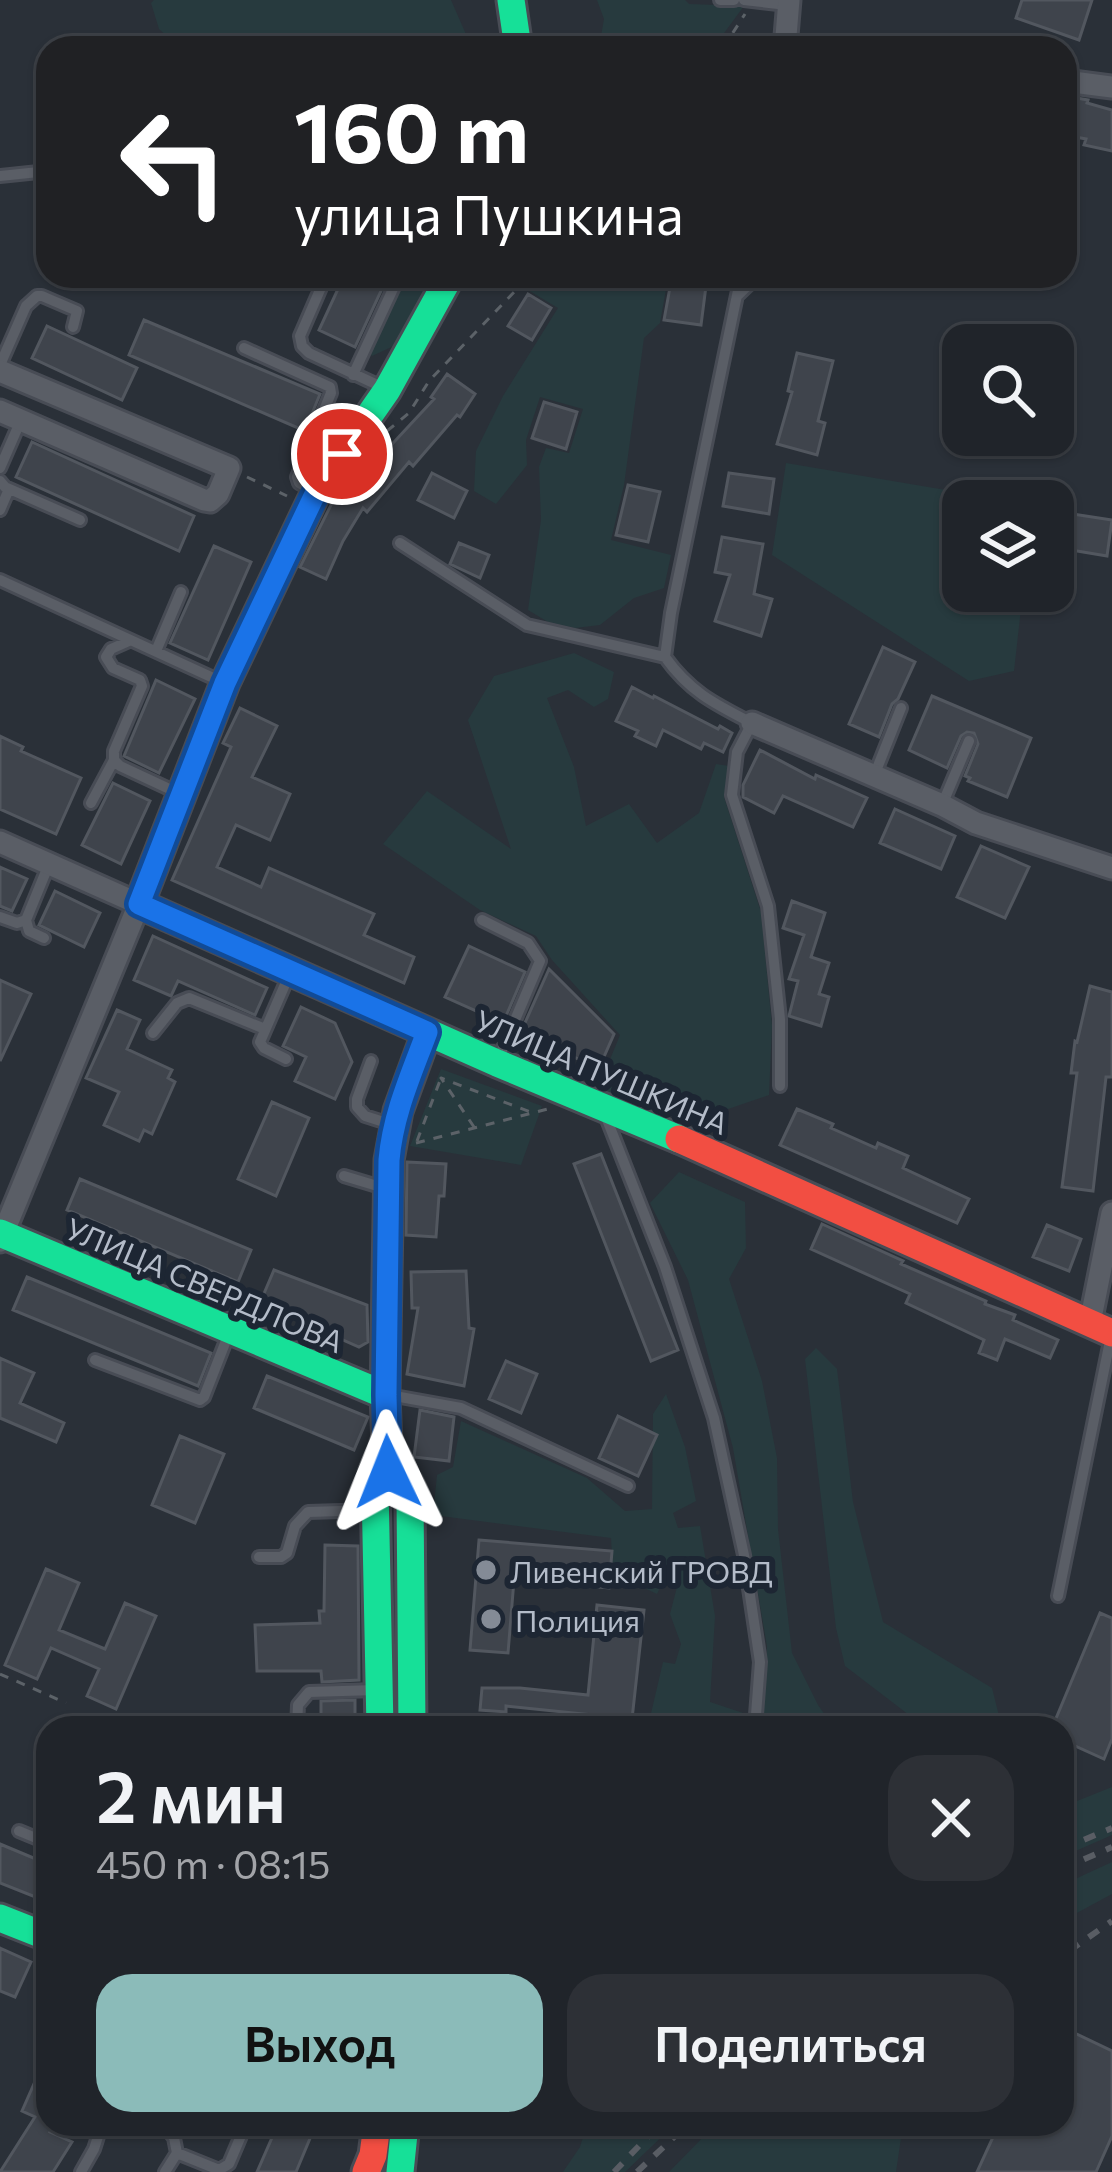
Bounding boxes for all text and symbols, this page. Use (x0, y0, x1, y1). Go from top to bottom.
text: 160 m (294, 78, 529, 180)
icon: left (96, 84, 252, 240)
text: улица Пушкина (294, 180, 684, 246)
map controls (942, 324, 1074, 612)
button: search (942, 324, 1074, 456)
pin (291, 403, 393, 505)
icon: arrive (309, 421, 375, 487)
button: layers (942, 480, 1074, 612)
street label: УЛИЦА ПУШКИНА (470, 1001, 734, 1141)
street label: УЛИЦА СВЕРДЛОВА (60, 1209, 350, 1359)
position arrow (325, 1409, 451, 1535)
place label: Ливенский ГРОВД (510, 1552, 773, 1589)
marker: Ливенский ГРОВД (473, 1557, 499, 1583)
place label: Полиция (515, 1601, 640, 1638)
marker: Полиция (478, 1606, 504, 1632)
text: 2 мин (96, 1750, 286, 1838)
button: close (888, 1755, 1014, 1881)
text: 450 m · 08:15 (96, 1839, 330, 1887)
button: Выход (96, 1974, 543, 2112)
button: Поделиться (567, 1974, 1014, 2112)

